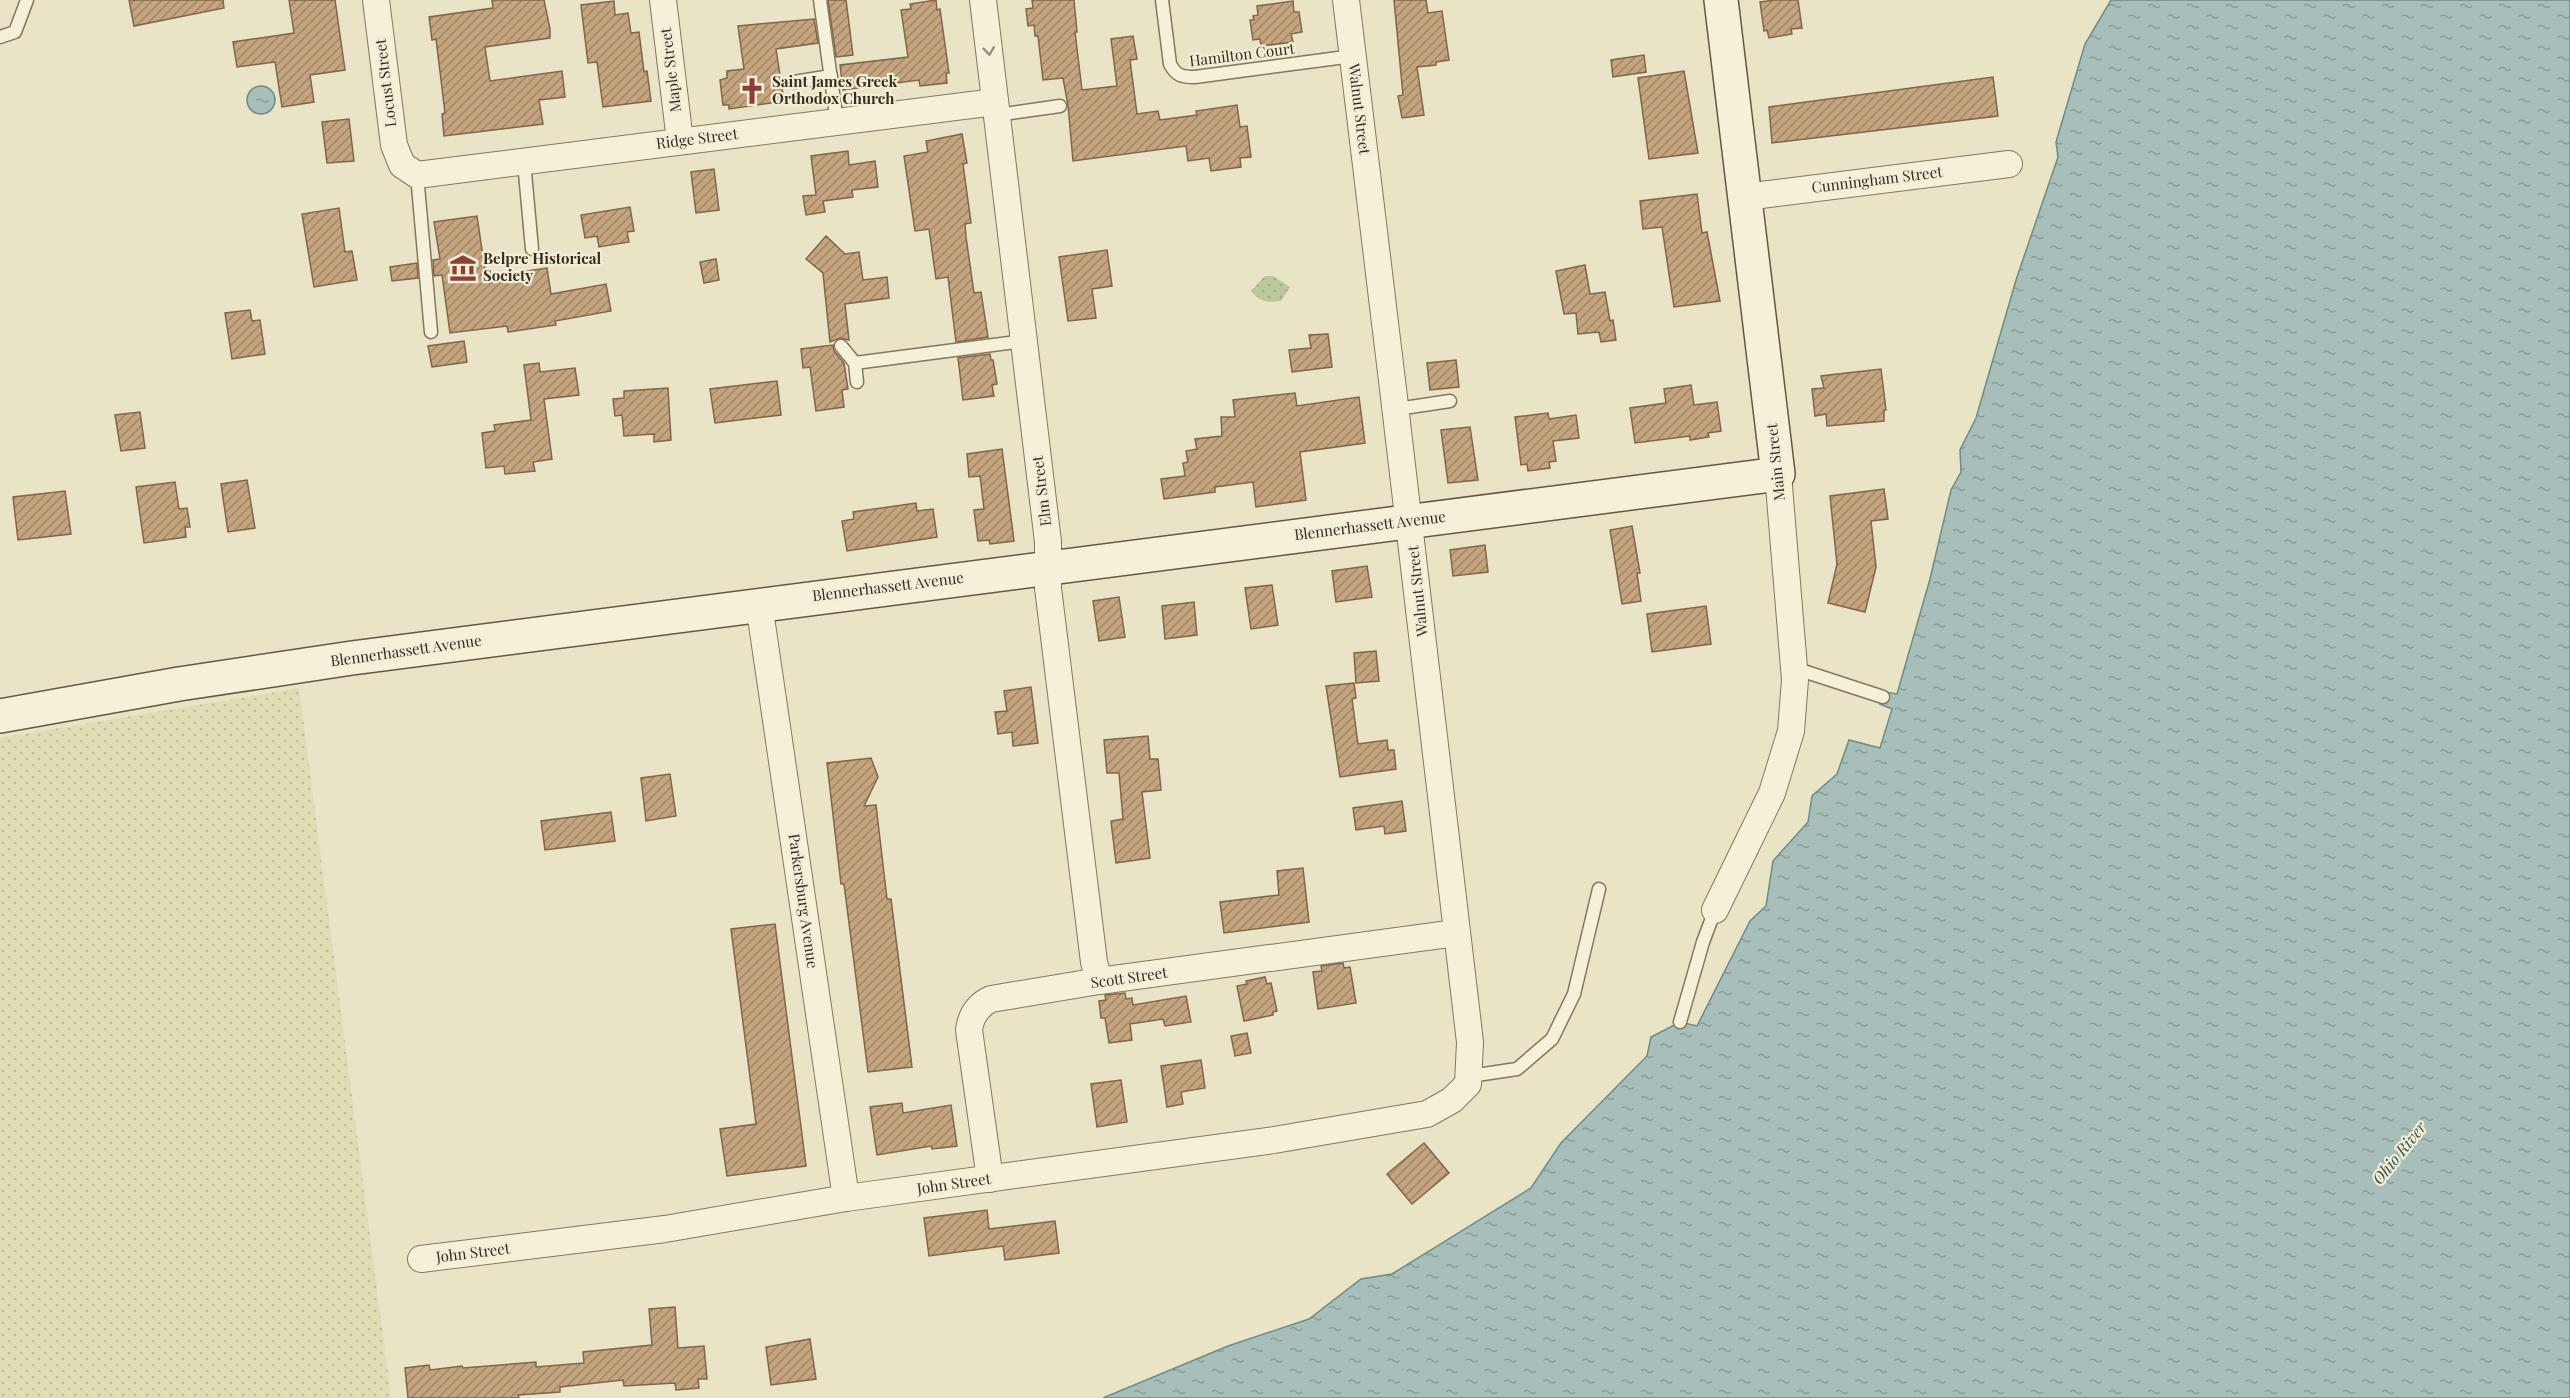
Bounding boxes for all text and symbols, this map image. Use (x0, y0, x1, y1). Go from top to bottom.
street label: Maple Street (655, 26, 685, 113)
street label: Locust Street (370, 37, 400, 128)
street label: Hamilton Court (1188, 38, 1296, 70)
one-way arrow (982, 47, 995, 56)
street label: Walnut Street (1344, 61, 1376, 156)
place label: Saint James Greek Orthodox Church (772, 71, 898, 108)
church icon: Saint James Greek Orthodox Church (737, 76, 767, 106)
street label: Ridge Street (655, 123, 740, 153)
street label: Cunningham Street (1810, 161, 1944, 197)
place label: Belpre Historical Society (483, 248, 601, 285)
museum icon: Belpre Historical Society (448, 253, 478, 283)
street label: Main Street (1761, 422, 1789, 502)
street label: Elm Street (1027, 454, 1055, 527)
street label: Blennerhassett Avenue (1293, 506, 1447, 544)
street label: Walnut Street (1402, 544, 1432, 639)
street label: Blennerhassett Avenue (811, 567, 965, 605)
street label: Blennerhassett Avenue (329, 629, 483, 671)
street label: Parkersburg Avenue (785, 832, 823, 969)
street label: Scott Street (1089, 962, 1169, 992)
water label: Ohio River (2367, 1116, 2431, 1188)
street label: John Street (915, 1168, 993, 1198)
street label: John Street (434, 1237, 512, 1267)

